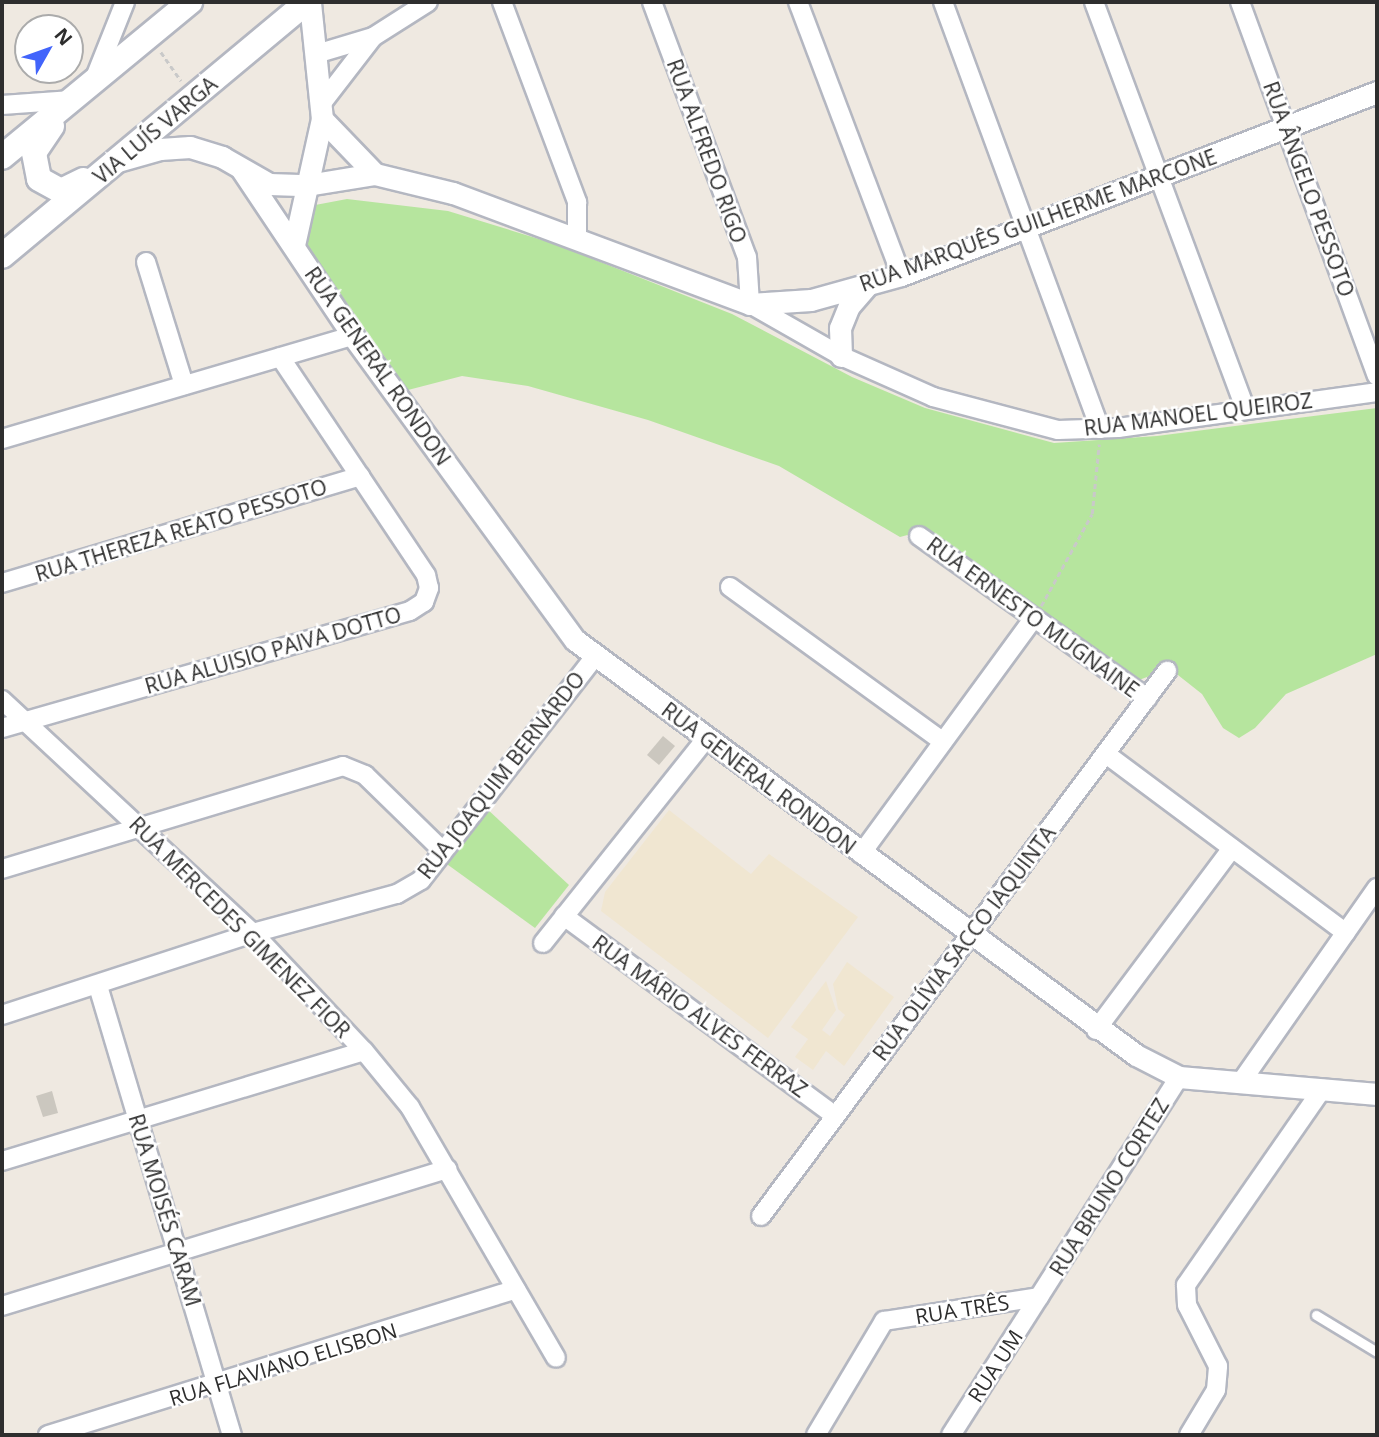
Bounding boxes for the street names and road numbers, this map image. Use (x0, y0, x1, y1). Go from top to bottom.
street label: RUA ALFREDO RIGO (662, 55, 752, 247)
street label: VIA LUÍS VARGA (88, 71, 222, 189)
street label: RUA ÂNGELO PESSOTO (1258, 78, 1360, 300)
street label: RUA MARQUÊS GUILHERME MARCONE (856, 143, 1220, 297)
street label: RUA GENERAL RONDON (300, 262, 456, 470)
street label: RUA MANOEL QUEIROZ (1082, 387, 1314, 441)
street label: RUA THEREZA REATO PESSOTO (32, 474, 330, 586)
street label: RUA ERNESTO MUGNAINE (922, 532, 1144, 702)
street label: RUA ALUISIO PAIVA DOTTO (142, 601, 404, 699)
street label: RUA JOAQUIM BERNARDO (412, 666, 590, 884)
street label: RUA GENERAL RONDON (657, 697, 861, 859)
street label: RUA MERCEDES GIMENEZ FIOR (124, 811, 356, 1043)
street label: RUA OLÍVIA SACCO IAQUINTA (867, 821, 1061, 1065)
street label: RUA MÁRIO ALVES FERRAZ (588, 930, 812, 1102)
street label: RUA BRUNO CORTEZ (1044, 1094, 1174, 1280)
street label: RUA MOISÉS CARAM (124, 1111, 206, 1309)
street label: RUA TRÊS (913, 1289, 1011, 1329)
street label: RUA FLAVIANO ELISBON (166, 1317, 400, 1411)
street label: RUA UM (962, 1325, 1028, 1407)

